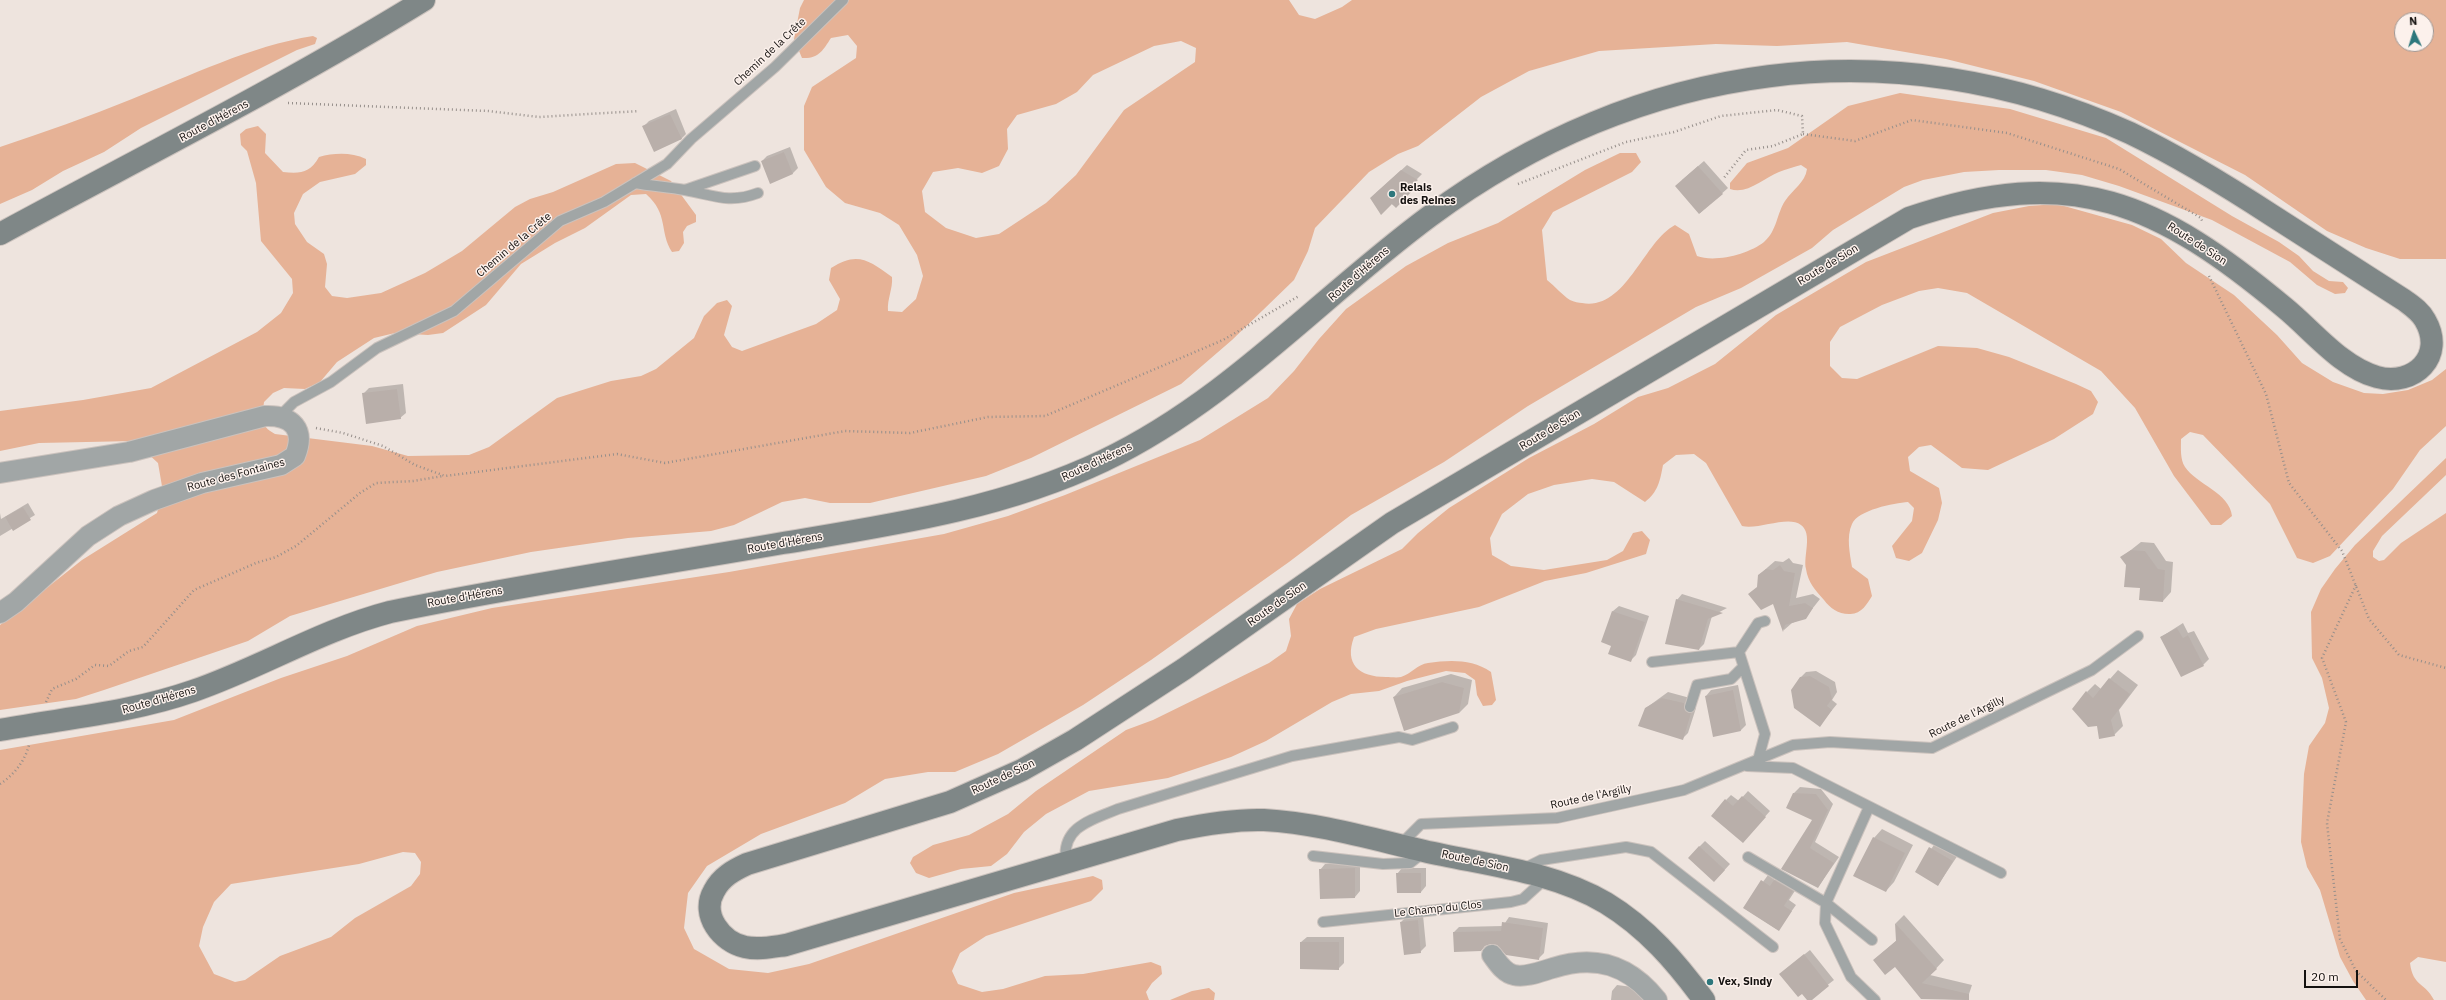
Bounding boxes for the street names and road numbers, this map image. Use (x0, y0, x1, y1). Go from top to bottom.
street label: Chemin de la Crête (731, 15, 809, 89)
street label: Route d'Hérens (177, 97, 251, 145)
street label: Chemin de la Crête (474, 210, 554, 280)
street label: Route de Sion (2165, 220, 2229, 268)
street label: Route de Sion (1795, 242, 1861, 288)
street label: Route d'Hérens (1326, 244, 1392, 304)
street label: Route de Sion (1517, 407, 1583, 453)
street label: Route d'Hérens (1060, 440, 1134, 484)
street label: Route des Fontaines (186, 456, 286, 494)
street label: Route d'Hérens (746, 530, 824, 556)
street label: Route de Sion (1245, 579, 1309, 629)
street label: Route d'Hérens (426, 584, 504, 610)
street label: Route d'Hérens (121, 683, 197, 717)
street label: Route de l'Argilly (1927, 693, 2007, 741)
street label: Route de Sion (969, 757, 1037, 797)
street label: Route de l'Argilly (1549, 782, 1633, 812)
street label: Route de Sion (1440, 847, 1510, 875)
street label: Le Champ du Clos (1393, 898, 1483, 920)

